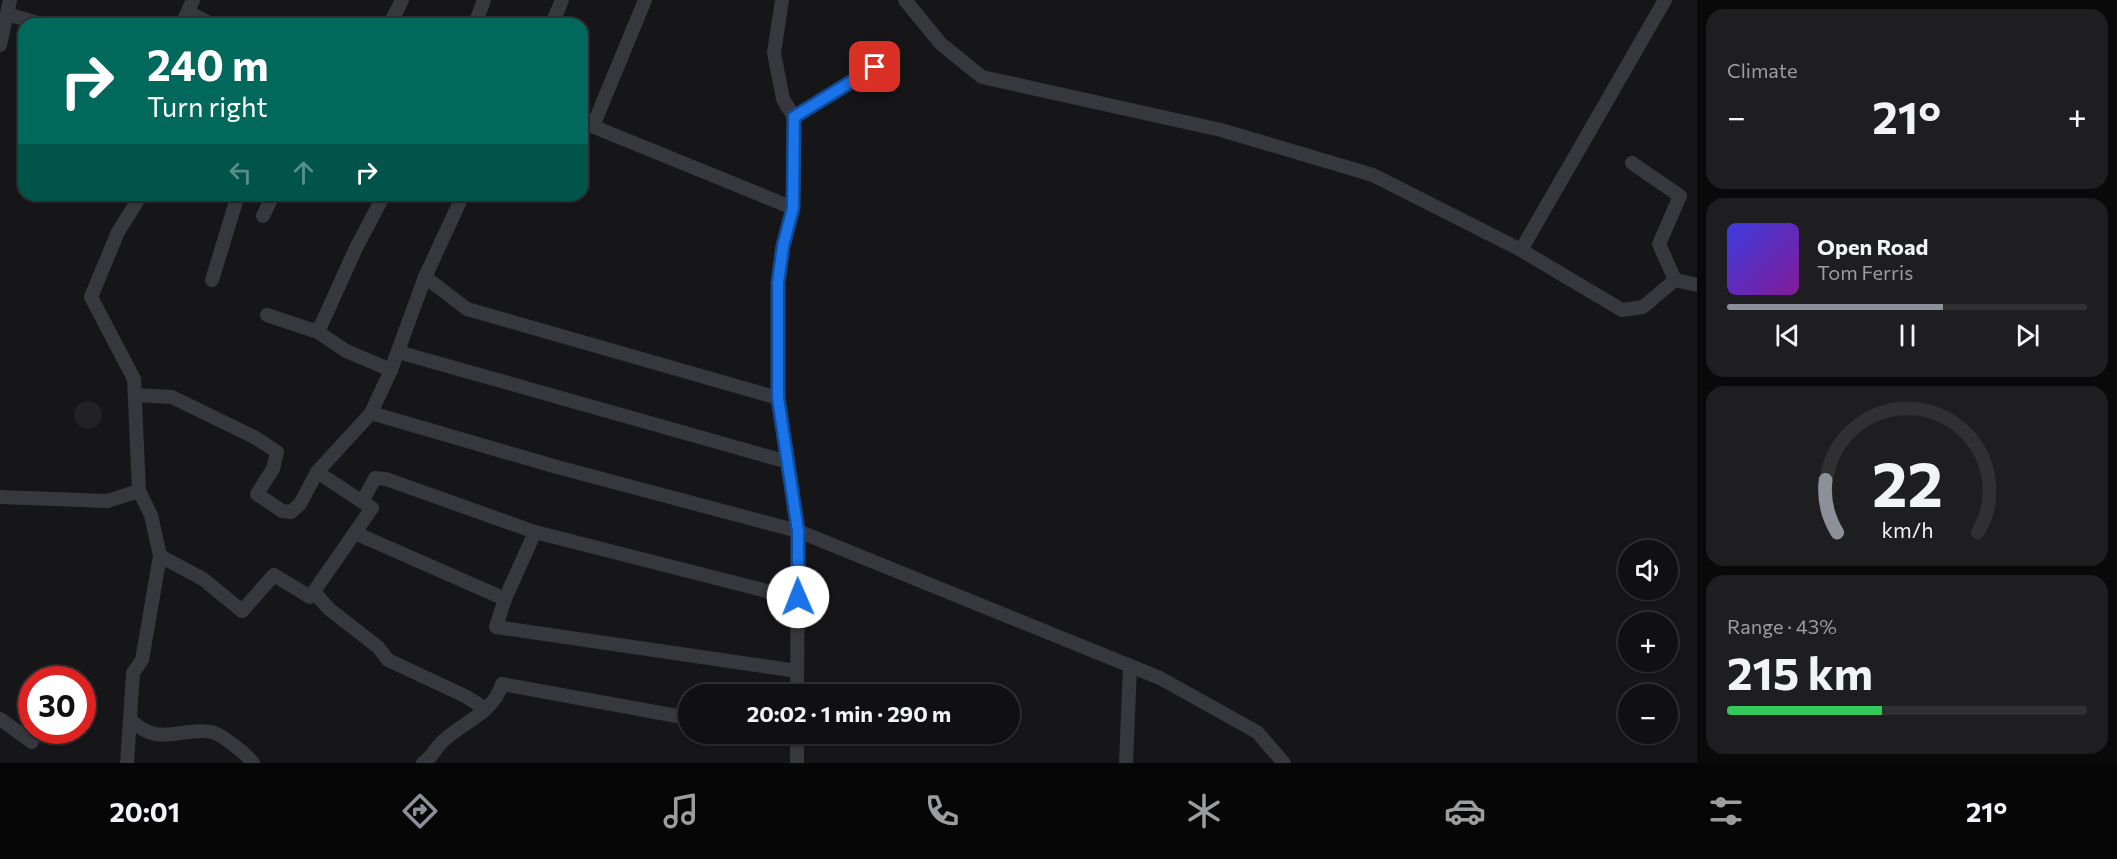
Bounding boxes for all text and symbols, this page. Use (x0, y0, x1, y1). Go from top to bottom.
text: 240 m (147, 38, 269, 90)
pin (849, 41, 900, 92)
icon: right (48, 42, 126, 120)
icon: arrive (858, 50, 891, 83)
text: Climate (1727, 58, 1797, 82)
text: 21° (1872, 88, 1941, 143)
text: Turn right (147, 90, 267, 123)
text: − (1727, 95, 1746, 136)
text: + (2068, 95, 2087, 136)
icon: left (224, 156, 257, 189)
icon: ahead (287, 156, 320, 189)
icon: right (350, 156, 383, 189)
text: Open Road (1817, 233, 1928, 260)
text: Tom Ferris (1817, 260, 1913, 284)
icon: previous (1771, 319, 1804, 352)
icon: pause (1891, 319, 1924, 352)
icon: next (2011, 319, 2044, 352)
text: 22 (1871, 444, 1943, 520)
text: km/h (1881, 516, 1933, 542)
map controls (1618, 540, 1678, 744)
button: sound (1618, 540, 1678, 600)
position arrow (766, 565, 830, 629)
button: + (1618, 612, 1678, 672)
text: Range · 43% (1727, 614, 1837, 638)
text: 215 km (1727, 644, 1873, 699)
speed limit sign: 30 (18, 666, 96, 744)
button: − (1618, 684, 1678, 744)
text: 20:02 · 1 min · 290 m (747, 700, 951, 727)
icon: directions (399, 790, 441, 832)
icon: music (660, 790, 702, 832)
icon: phone (921, 790, 963, 832)
icon: climate (1183, 790, 1225, 832)
icon: car (1444, 790, 1486, 832)
icon: filters (1705, 790, 1747, 832)
text: 20:01 (110, 795, 180, 828)
text: 21° (1966, 795, 2007, 828)

